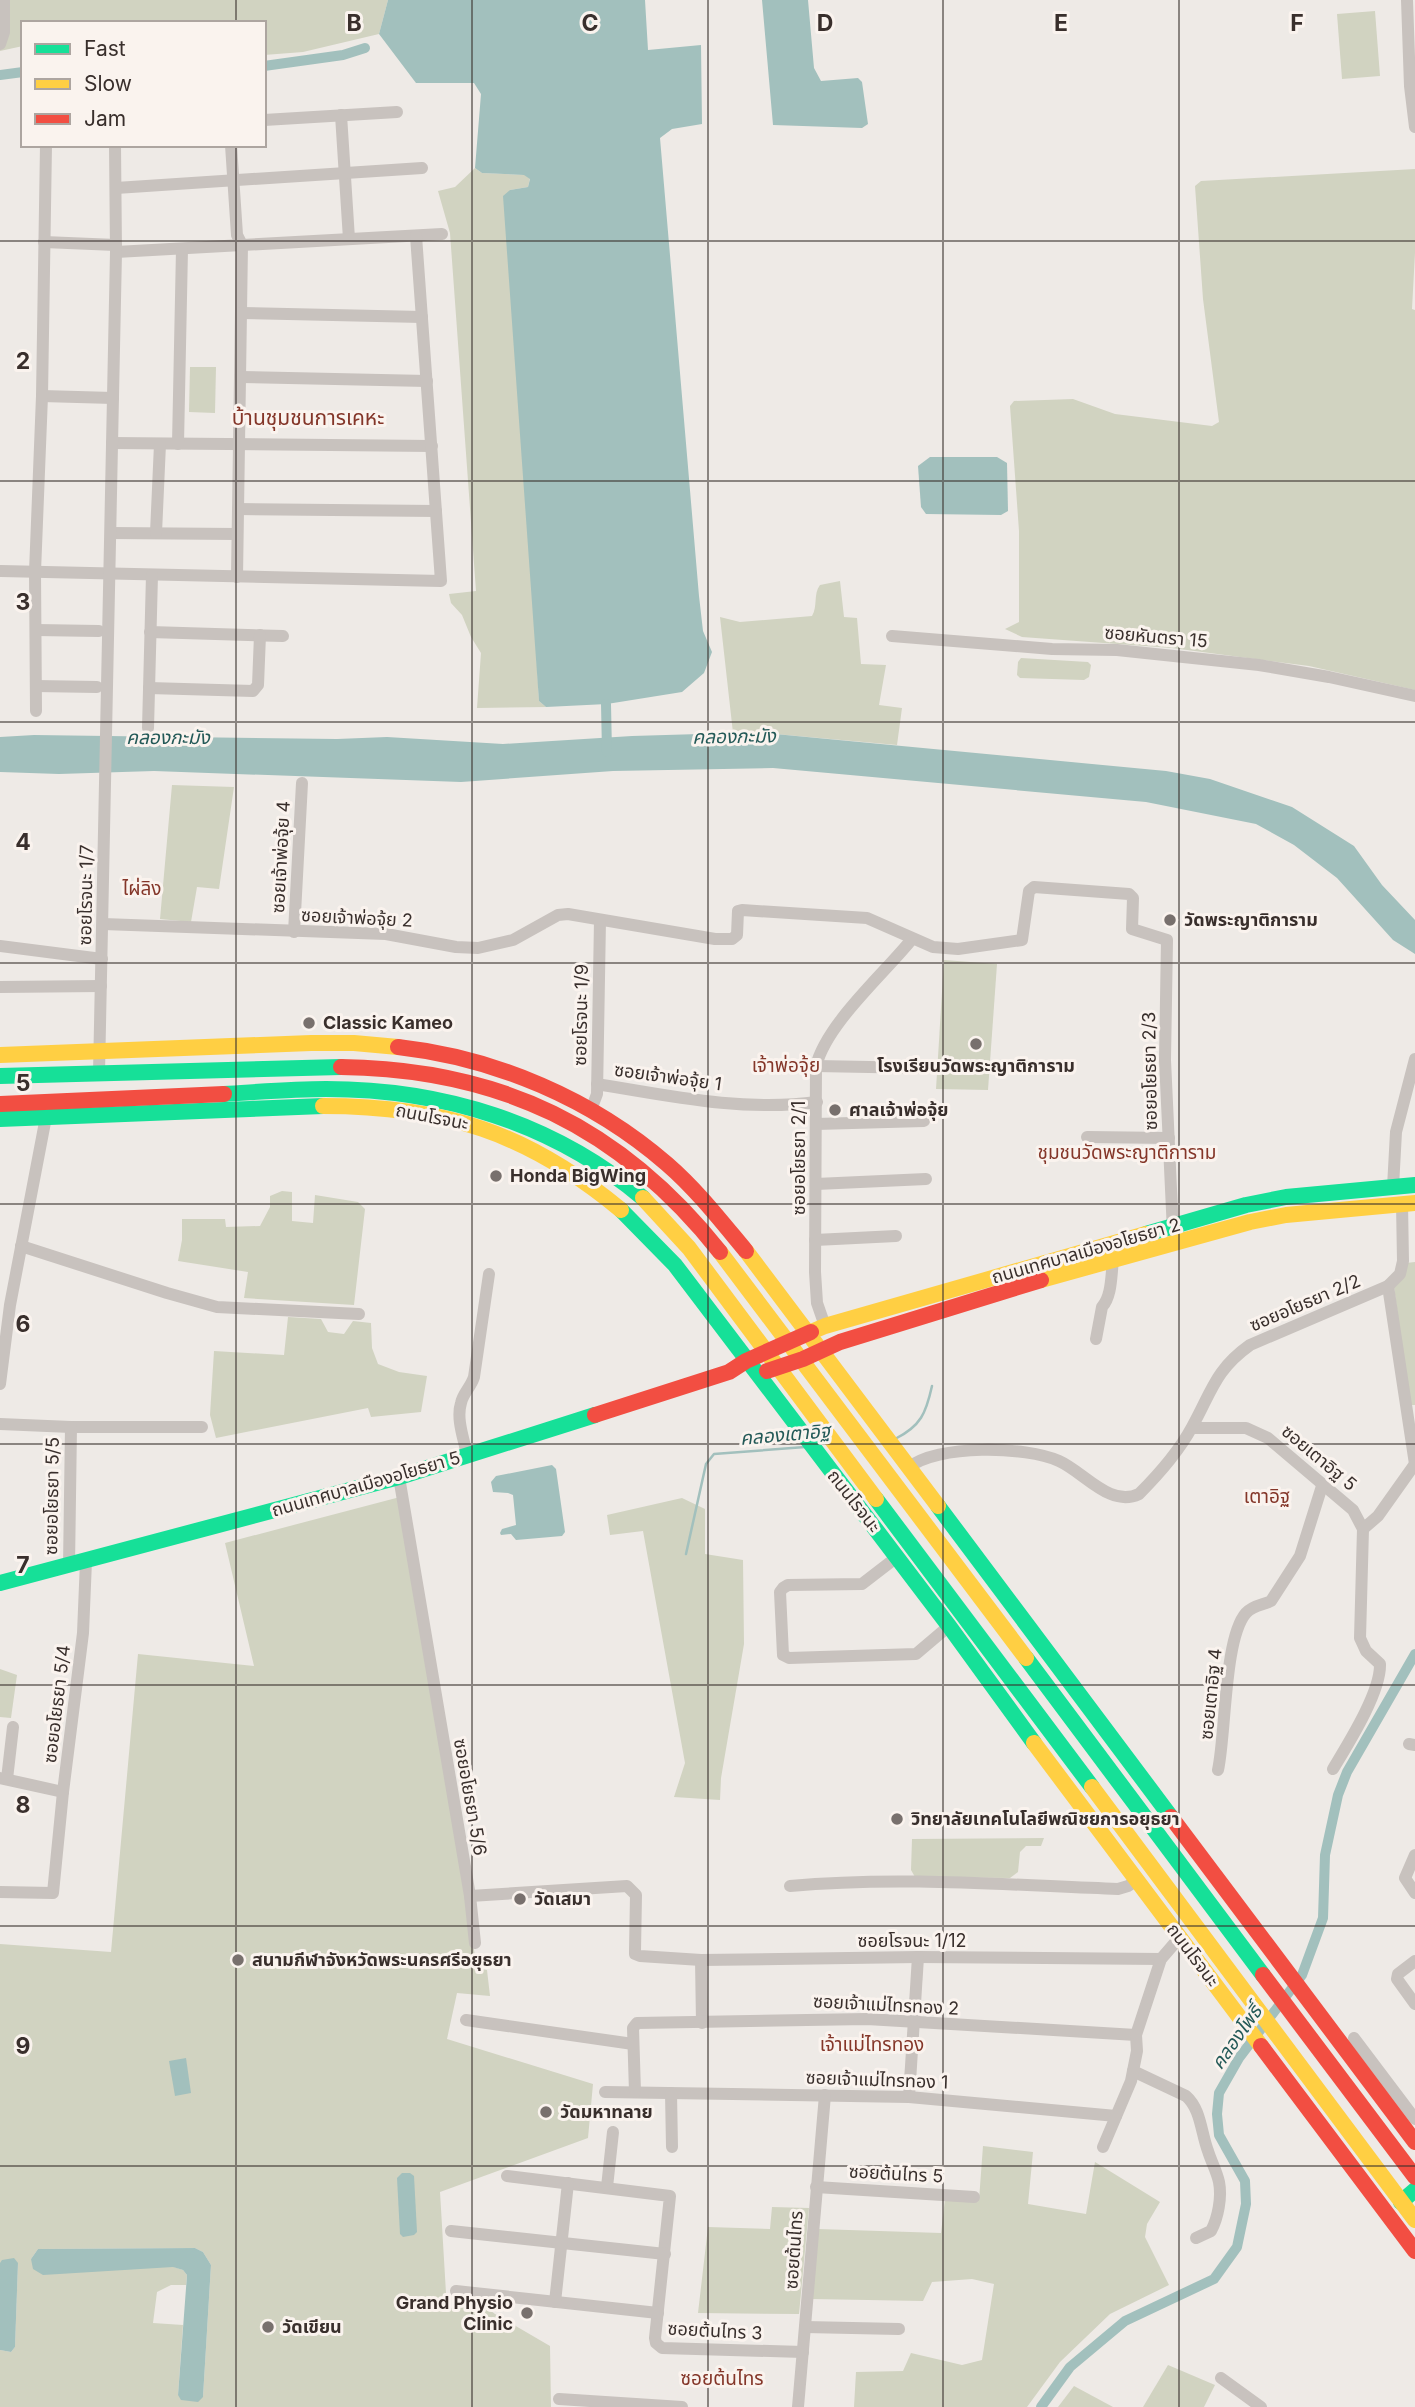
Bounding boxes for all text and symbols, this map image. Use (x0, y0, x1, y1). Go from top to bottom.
text: B (346, 9, 362, 37)
text: C (581, 9, 599, 37)
text: D (817, 9, 833, 37)
text: E (1054, 9, 1068, 37)
text: F (1290, 9, 1304, 37)
legend (21, 21, 266, 147)
text: Fast (84, 36, 126, 61)
text: Slow (84, 71, 132, 96)
text: Jam (84, 106, 126, 131)
text: 2 (16, 347, 30, 375)
district label: บ้านชุมชนการเคหะ (232, 405, 384, 431)
text: 3 (16, 588, 30, 616)
street label: ซอยหันตรา 15 (1104, 622, 1209, 651)
water label: คลองกะมัง (692, 724, 777, 749)
water label: คลองกะมัง (126, 726, 210, 749)
street label: ซอยเจ้าพ่อจุ้ย 4 (267, 800, 295, 914)
text: 4 (15, 828, 31, 856)
street label: ซอยโรจนะ 1/7 (74, 844, 97, 946)
district label: ไผ่ลิง (121, 877, 162, 900)
street label: ซอยเจ้าพ่อจุ้ย 2 (301, 904, 413, 932)
place label: วัดพระญาติการาม (1184, 909, 1318, 930)
marker: วัดพระญาติการาม (1162, 912, 1178, 928)
street label: ซอยโรจนะ 1/9 (569, 964, 592, 1066)
place label: Classic Kameo (323, 1012, 453, 1033)
street label: ซอยอโยธยา 2/3 (1138, 1012, 1161, 1130)
marker: Classic Kameo (301, 1015, 317, 1031)
marker: โรงเรียนวัดพระญาติการาม (968, 1036, 984, 1052)
district label: เจ้าพ่อจุ้ย (752, 1054, 820, 1077)
place label: โรงเรียนวัดพระญาติการาม (877, 1055, 1075, 1076)
street label: ซอยเจ้าพ่อจุ้ย 1 (613, 1059, 723, 1095)
text: 5 (16, 1069, 30, 1097)
street label: ถนนโรจนะ (394, 1099, 470, 1134)
place label: ศาลเจ้าพ่อจุ้ย (849, 1099, 948, 1121)
street label: ซอยอโยธยา 2/1 (788, 1101, 809, 1215)
marker: ศาลเจ้าพ่อจุ้ย (827, 1102, 843, 1118)
district label: ชุมชนวัดพระญาติการาม (1038, 1141, 1217, 1164)
place label: Honda BigWing (510, 1165, 646, 1186)
marker: Honda BigWing (488, 1168, 504, 1184)
street label: ถนนเทศบาลเมืองอโยธยา 2 (989, 1214, 1183, 1288)
street label: ซอยอโยธยา 2/2 (1246, 1270, 1363, 1335)
text: 6 (16, 1310, 30, 1338)
water label: คลองเตาอิฐ (739, 1419, 834, 1450)
street label: ซอยเตาอิฐ 5 (1278, 1420, 1361, 1495)
street label: ซอยอโยธยา 5/5 (40, 1437, 63, 1555)
street label: ถนนเทศบาลเมืองอโยธยา 5 (269, 1447, 463, 1521)
street label: ถนนโรจนะ (823, 1465, 885, 1536)
district label: เตาอิฐ (1244, 1485, 1290, 1508)
text: 7 (16, 1551, 30, 1579)
street label: ซอยอโยธยา 5/4 (39, 1644, 74, 1764)
street label: ซอยเตาอิฐ 4 (1195, 1647, 1226, 1741)
street label: ซอยอโยธยา 5/6 (450, 1737, 491, 1857)
text: 8 (16, 1791, 30, 1819)
place label: วิทยาลัยเทคโนโลยีพณิชยการอยุธยา (911, 1808, 1179, 1830)
marker: วิทยาลัยเทคโนโลยีพณิชยการอยุธยา (889, 1811, 905, 1827)
place label: วัดเสมา (534, 1888, 591, 1909)
marker: วัดเสมา (512, 1891, 528, 1907)
street label: ถนนโรจนะ (1163, 1919, 1224, 1990)
street label: ซอยโรจนะ 1/12 (857, 1930, 967, 1951)
place label: สนามกีฬาจังหวัดพระนครศรีอยุธยา (252, 1949, 512, 1971)
marker: สนามกีฬาจังหวัดพระนครศรีอยุธยา (230, 1952, 246, 1968)
street label: ซอยเจ้าแม่ไทรทอง 2 (812, 1990, 960, 2019)
water label: คลองโพธิ์ (1206, 1997, 1270, 2074)
text: 9 (16, 2032, 30, 2060)
district label: เจ้าแม่ไทรทอง (820, 2033, 924, 2056)
street label: ซอยเจ้าแม่ไทรทอง 1 (805, 2067, 949, 2092)
place label: วัดมหาทลาย (560, 2101, 653, 2122)
marker: วัดมหาทลาย (538, 2104, 554, 2120)
street label: ซอยต้นไทร 5 (848, 2161, 944, 2186)
street label: ซอยต้นไทร (780, 2210, 807, 2290)
place label: Grand Physio Clinic (396, 2292, 513, 2334)
marker: Grand Physio Clinic (519, 2305, 535, 2321)
place label: วัดเขียน (282, 2316, 342, 2337)
street label: ซอยต้นไทร 3 (667, 2318, 763, 2343)
marker: วัดเขียน (260, 2319, 276, 2335)
district label: ซอยต้นไทร (680, 2367, 764, 2390)

